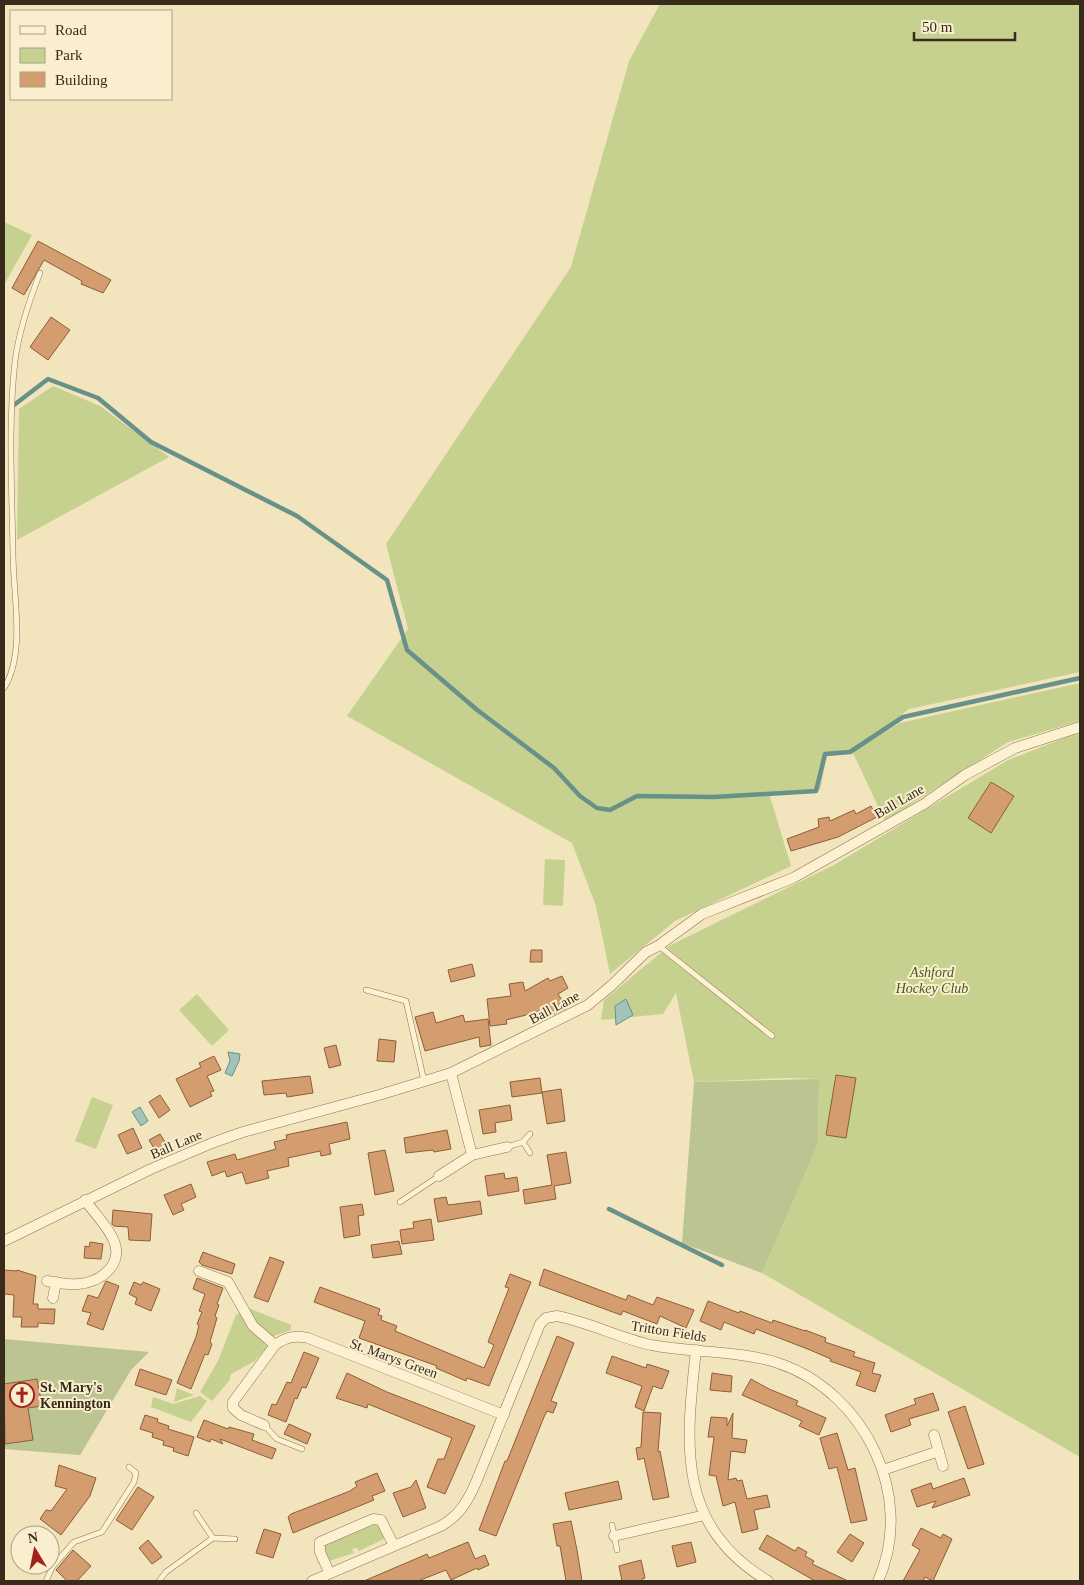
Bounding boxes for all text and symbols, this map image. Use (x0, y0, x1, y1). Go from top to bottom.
legend (10, 10, 172, 100)
scale bar (914, 10, 1015, 42)
text: 50 m (922, 19, 953, 35)
text: Road (55, 22, 87, 38)
text: Park (55, 47, 83, 63)
text: Building (55, 72, 108, 88)
street label: Ball Lane (872, 781, 927, 822)
park label: Ashford Hockey Club (895, 965, 968, 996)
street label: Ball Lane (527, 988, 582, 1027)
street label: Ball Lane (148, 1127, 204, 1162)
street label: Tritton Fields (630, 1318, 708, 1345)
street label: St. Marys Green (348, 1336, 440, 1381)
place label: St. Mary's Kennington (40, 1380, 111, 1411)
church icon: St. Mary's Kennington (9, 1382, 35, 1408)
north arrow (10, 1525, 60, 1575)
text: N (27, 1529, 39, 1546)

